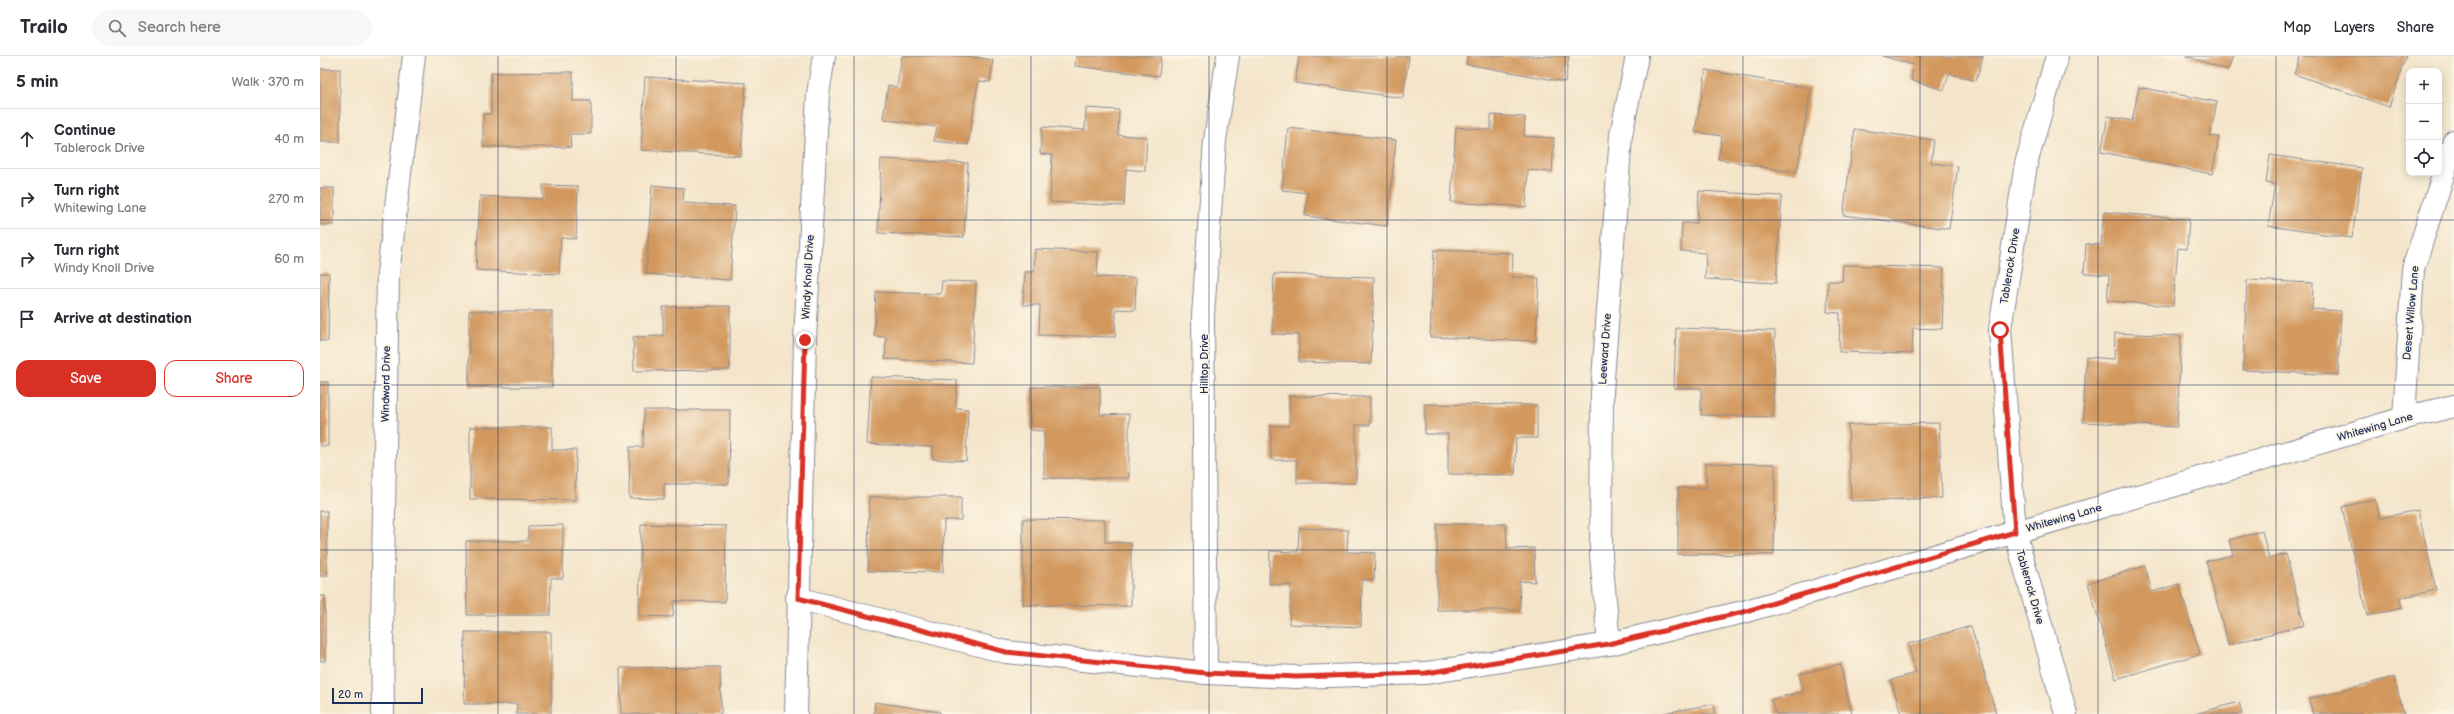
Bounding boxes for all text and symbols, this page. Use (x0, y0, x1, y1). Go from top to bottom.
search box (92, 10, 372, 46)
text: Trailo (20, 16, 68, 39)
icon: search (106, 17, 128, 39)
text: Search here (138, 18, 221, 37)
text: Map (2283, 19, 2311, 36)
text: Layers (2333, 19, 2375, 36)
text: Share (2397, 19, 2434, 36)
map controls (2406, 68, 2442, 176)
button: + (2406, 68, 2442, 104)
text: 5 min (16, 72, 59, 92)
text: Walk · 370 m (231, 74, 304, 90)
button: − (2406, 104, 2442, 140)
text: Continue (54, 121, 116, 140)
icon: ahead (16, 128, 38, 150)
text: 40 m (274, 131, 304, 147)
text: Tablerock Drive (54, 140, 145, 156)
button: locate (2406, 140, 2442, 176)
text: Turn right (54, 181, 119, 200)
icon: right (16, 188, 38, 210)
text: 270 m (268, 191, 304, 207)
text: Whitewing Lane (54, 200, 147, 216)
street label: Tablerock Drive (1998, 227, 2023, 305)
street label: Windy Knoll Drive (799, 234, 817, 320)
text: Turn right (54, 241, 119, 260)
icon: right (16, 248, 38, 270)
text: 60 m (274, 251, 304, 267)
text: Windy Knoll Drive (54, 260, 155, 276)
street label: Desert Willow Lane (2400, 265, 2422, 361)
icon: arrive (16, 308, 38, 330)
text: Arrive at destination (54, 309, 192, 328)
street label: Leeward Drive (1596, 312, 1614, 385)
route start (1991, 321, 2009, 339)
route end (796, 331, 814, 349)
street label: Hilltop Drive (1198, 334, 1211, 394)
street label: Windward Drive (379, 345, 393, 422)
button: Save (16, 360, 156, 397)
button: Share (164, 360, 304, 397)
street label: Whitewing Lane (2336, 410, 2415, 444)
street label: Whitewing Lane (2025, 501, 2104, 535)
street label: Tablerock Drive (2013, 548, 2047, 626)
scale bar (332, 686, 423, 705)
text: 20 m (338, 688, 363, 701)

